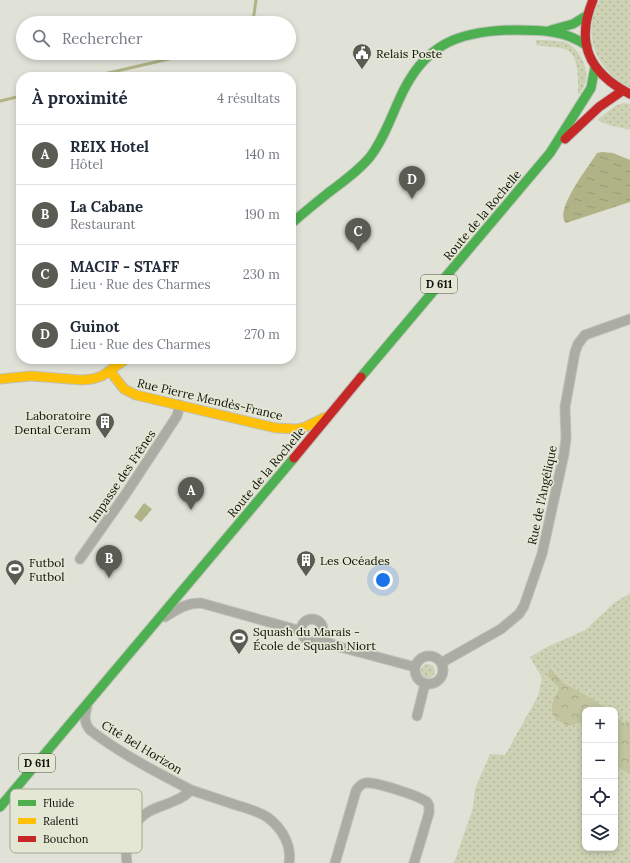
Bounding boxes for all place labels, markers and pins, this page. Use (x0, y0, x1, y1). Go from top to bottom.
public building icon: Relais Poste (351, 42, 373, 70)
place label: Relais Poste (376, 46, 443, 61)
pin: D (399, 166, 425, 199)
pin: C (345, 218, 371, 251)
place label: Laboratoire Dental Ceram (14, 408, 91, 437)
building icon: Laboratoire Dental Ceram (94, 411, 116, 439)
pin: A (178, 477, 204, 510)
pin: B (96, 545, 122, 578)
building icon: Les Océades (295, 549, 317, 577)
place label: Les Océades (320, 553, 390, 568)
place label: Futbol Futbol (29, 555, 65, 584)
sports icon: Futbol Futbol (4, 558, 26, 586)
place label: Squash du Marais - École de Squash Niort (253, 624, 376, 653)
sports icon: Squash du Marais - École de Squash Niort (228, 627, 250, 655)

